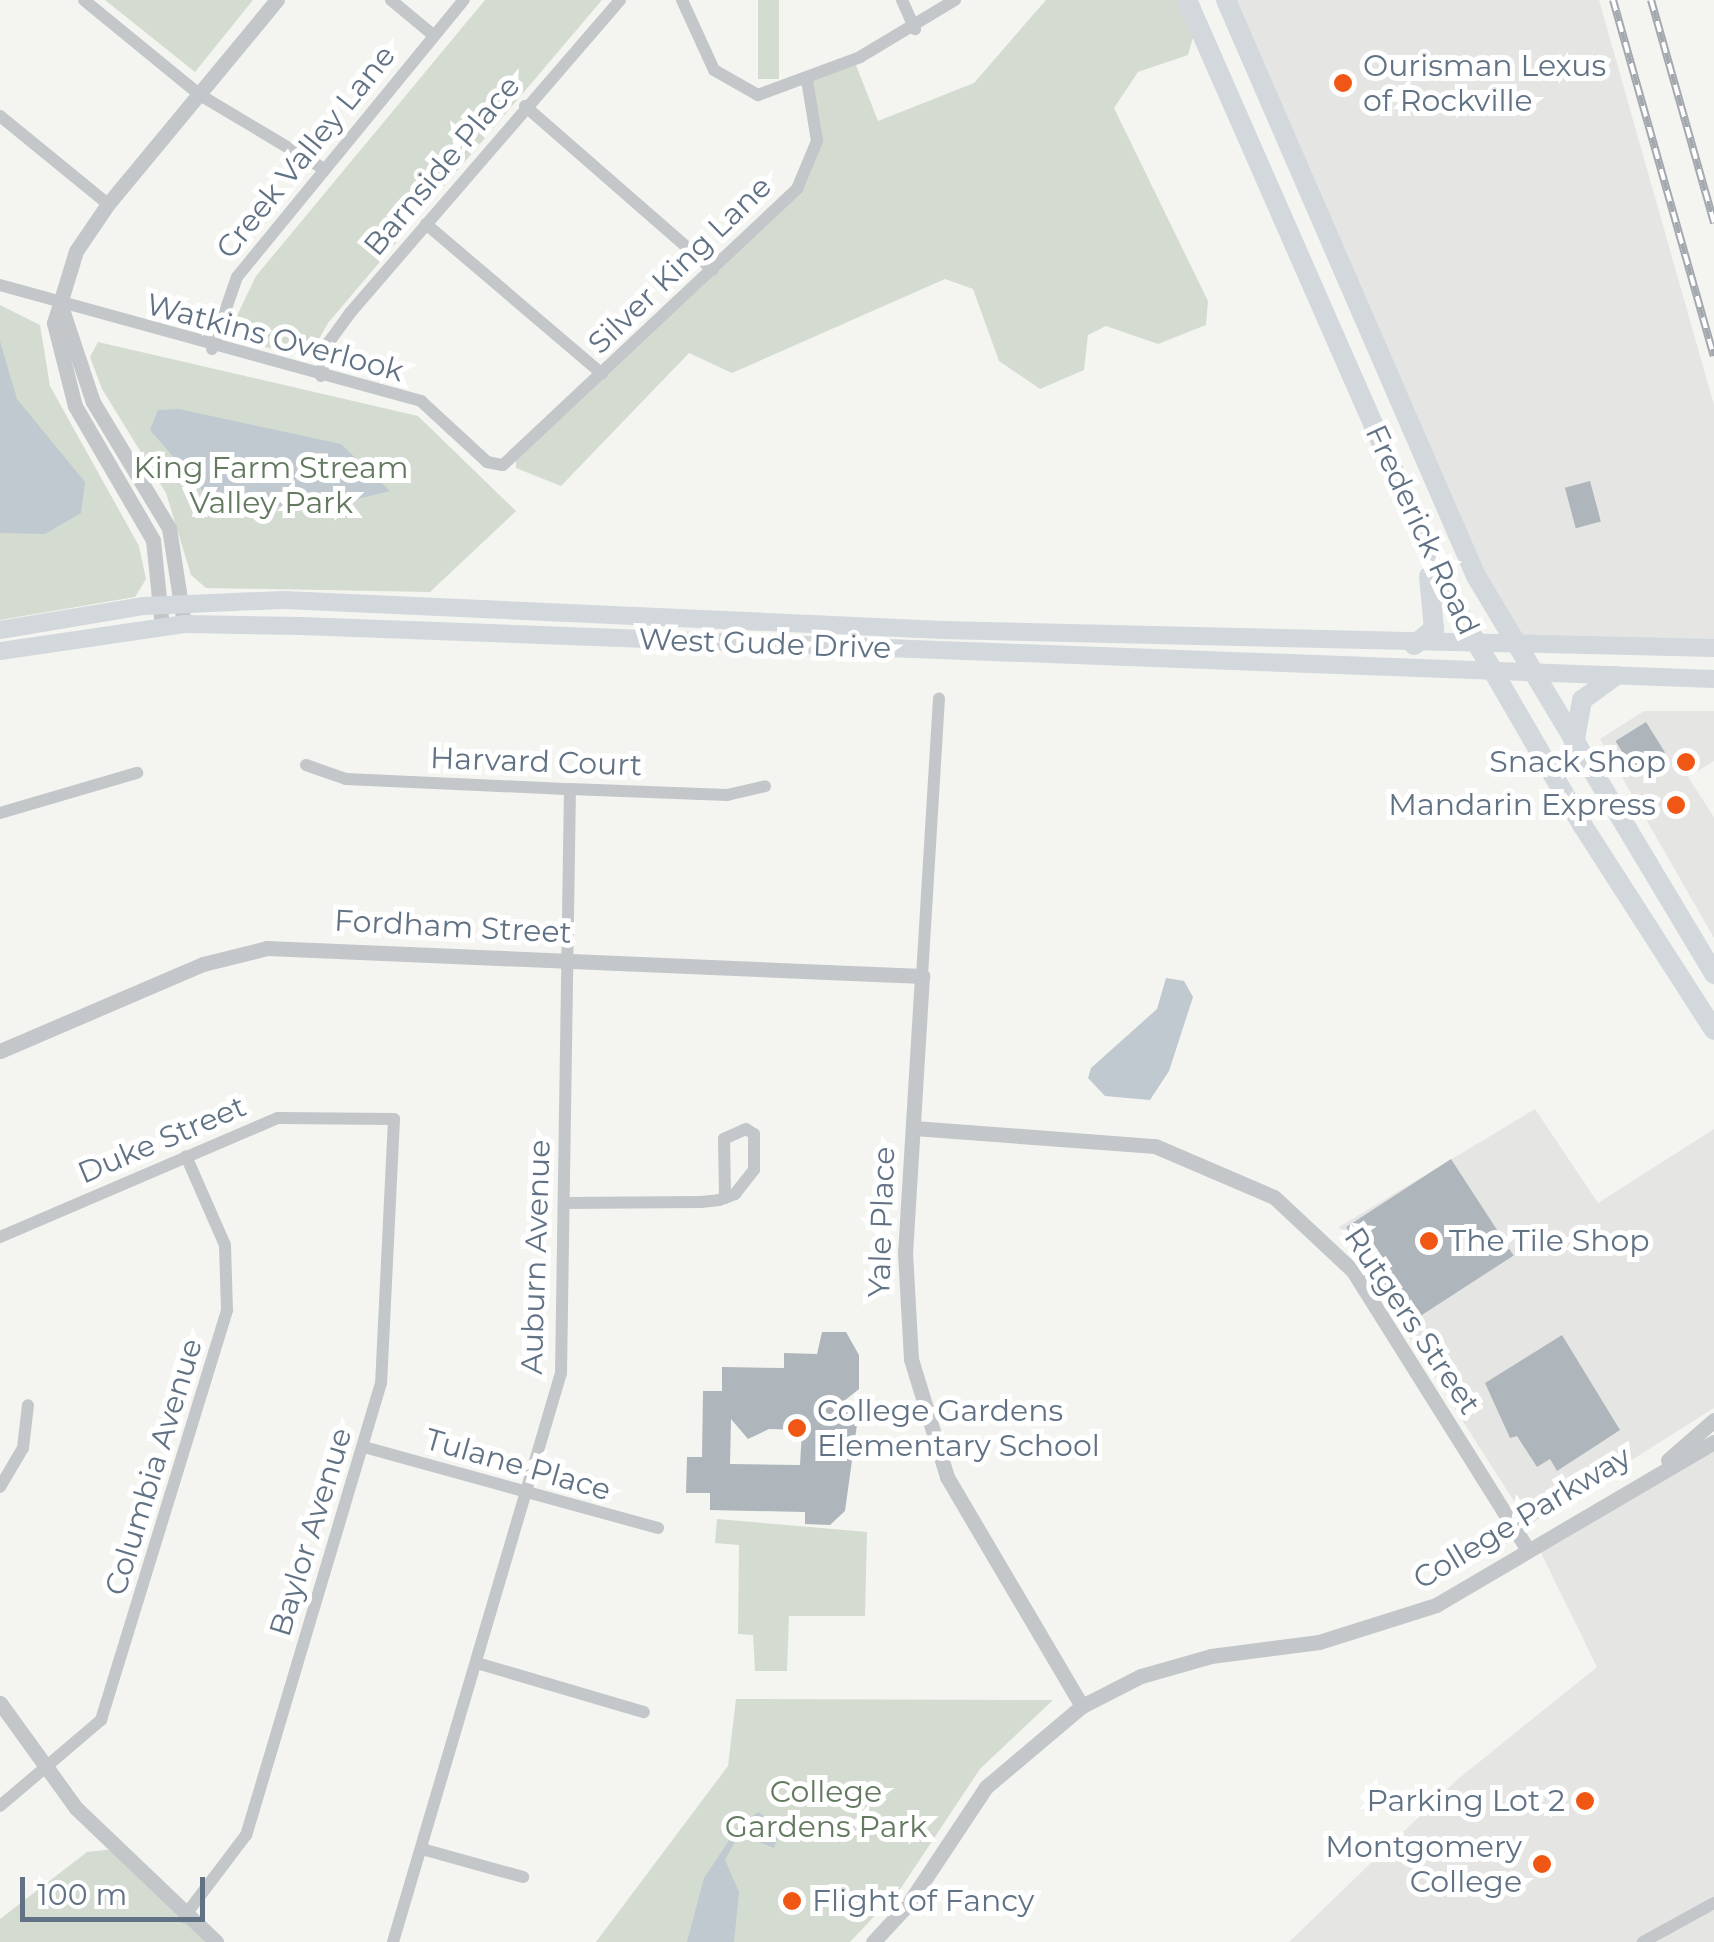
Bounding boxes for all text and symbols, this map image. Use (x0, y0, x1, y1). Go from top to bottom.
street label: Creek Valley Lane (209, 38, 403, 266)
place label: Ourisman Lexus of Rockville (1363, 48, 1606, 118)
street label: Barnside Place (356, 69, 528, 263)
marker: Ourisman Lexus of Rockville (1332, 72, 1354, 94)
street label: Silver King Lane (581, 169, 779, 361)
street label: Watkins Overlook (142, 286, 408, 390)
street label: Frederick Road (1358, 419, 1486, 641)
park label: King Farm Stream Valley Park (133, 450, 409, 520)
street label: West Gude Drive (638, 622, 892, 666)
street label: Harvard Court (429, 740, 643, 784)
place label: Snack Shop (1489, 744, 1666, 780)
marker: Snack Shop (1675, 751, 1697, 773)
place label: Mandarin Express (1388, 787, 1656, 823)
marker: Mandarin Express (1665, 794, 1687, 816)
street label: Fordham Street (333, 903, 573, 951)
street label: Duke Street (73, 1088, 251, 1192)
street label: Auburn Avenue (514, 1139, 558, 1375)
street label: Yale Place (861, 1146, 903, 1298)
street label: Rutgers Street (1336, 1221, 1488, 1421)
place label: The Tile Shop (1449, 1223, 1650, 1259)
marker: The Tile Shop (1418, 1230, 1440, 1252)
street label: Columbia Avenue (98, 1334, 210, 1600)
place label: College Gardens Elementary School (817, 1393, 1100, 1464)
marker: College Gardens Elementary School (786, 1417, 808, 1439)
street label: Tulane Place (421, 1421, 615, 1509)
street label: Baylor Avenue (262, 1423, 360, 1641)
street label: College Parkway (1407, 1439, 1637, 1597)
park label: College Gardens Park (725, 1774, 927, 1844)
place label: Parking Lot 2 (1366, 1783, 1565, 1819)
marker: Parking Lot 2 (1574, 1790, 1596, 1812)
place label: Montgomery College (1325, 1829, 1522, 1900)
marker: Montgomery College (1531, 1853, 1553, 1875)
scale bar (25, 1857, 210, 1919)
text: 100 m (37, 1876, 127, 1913)
place label: Flight of Fancy (812, 1883, 1034, 1919)
marker: Flight of Fancy (781, 1890, 803, 1912)

